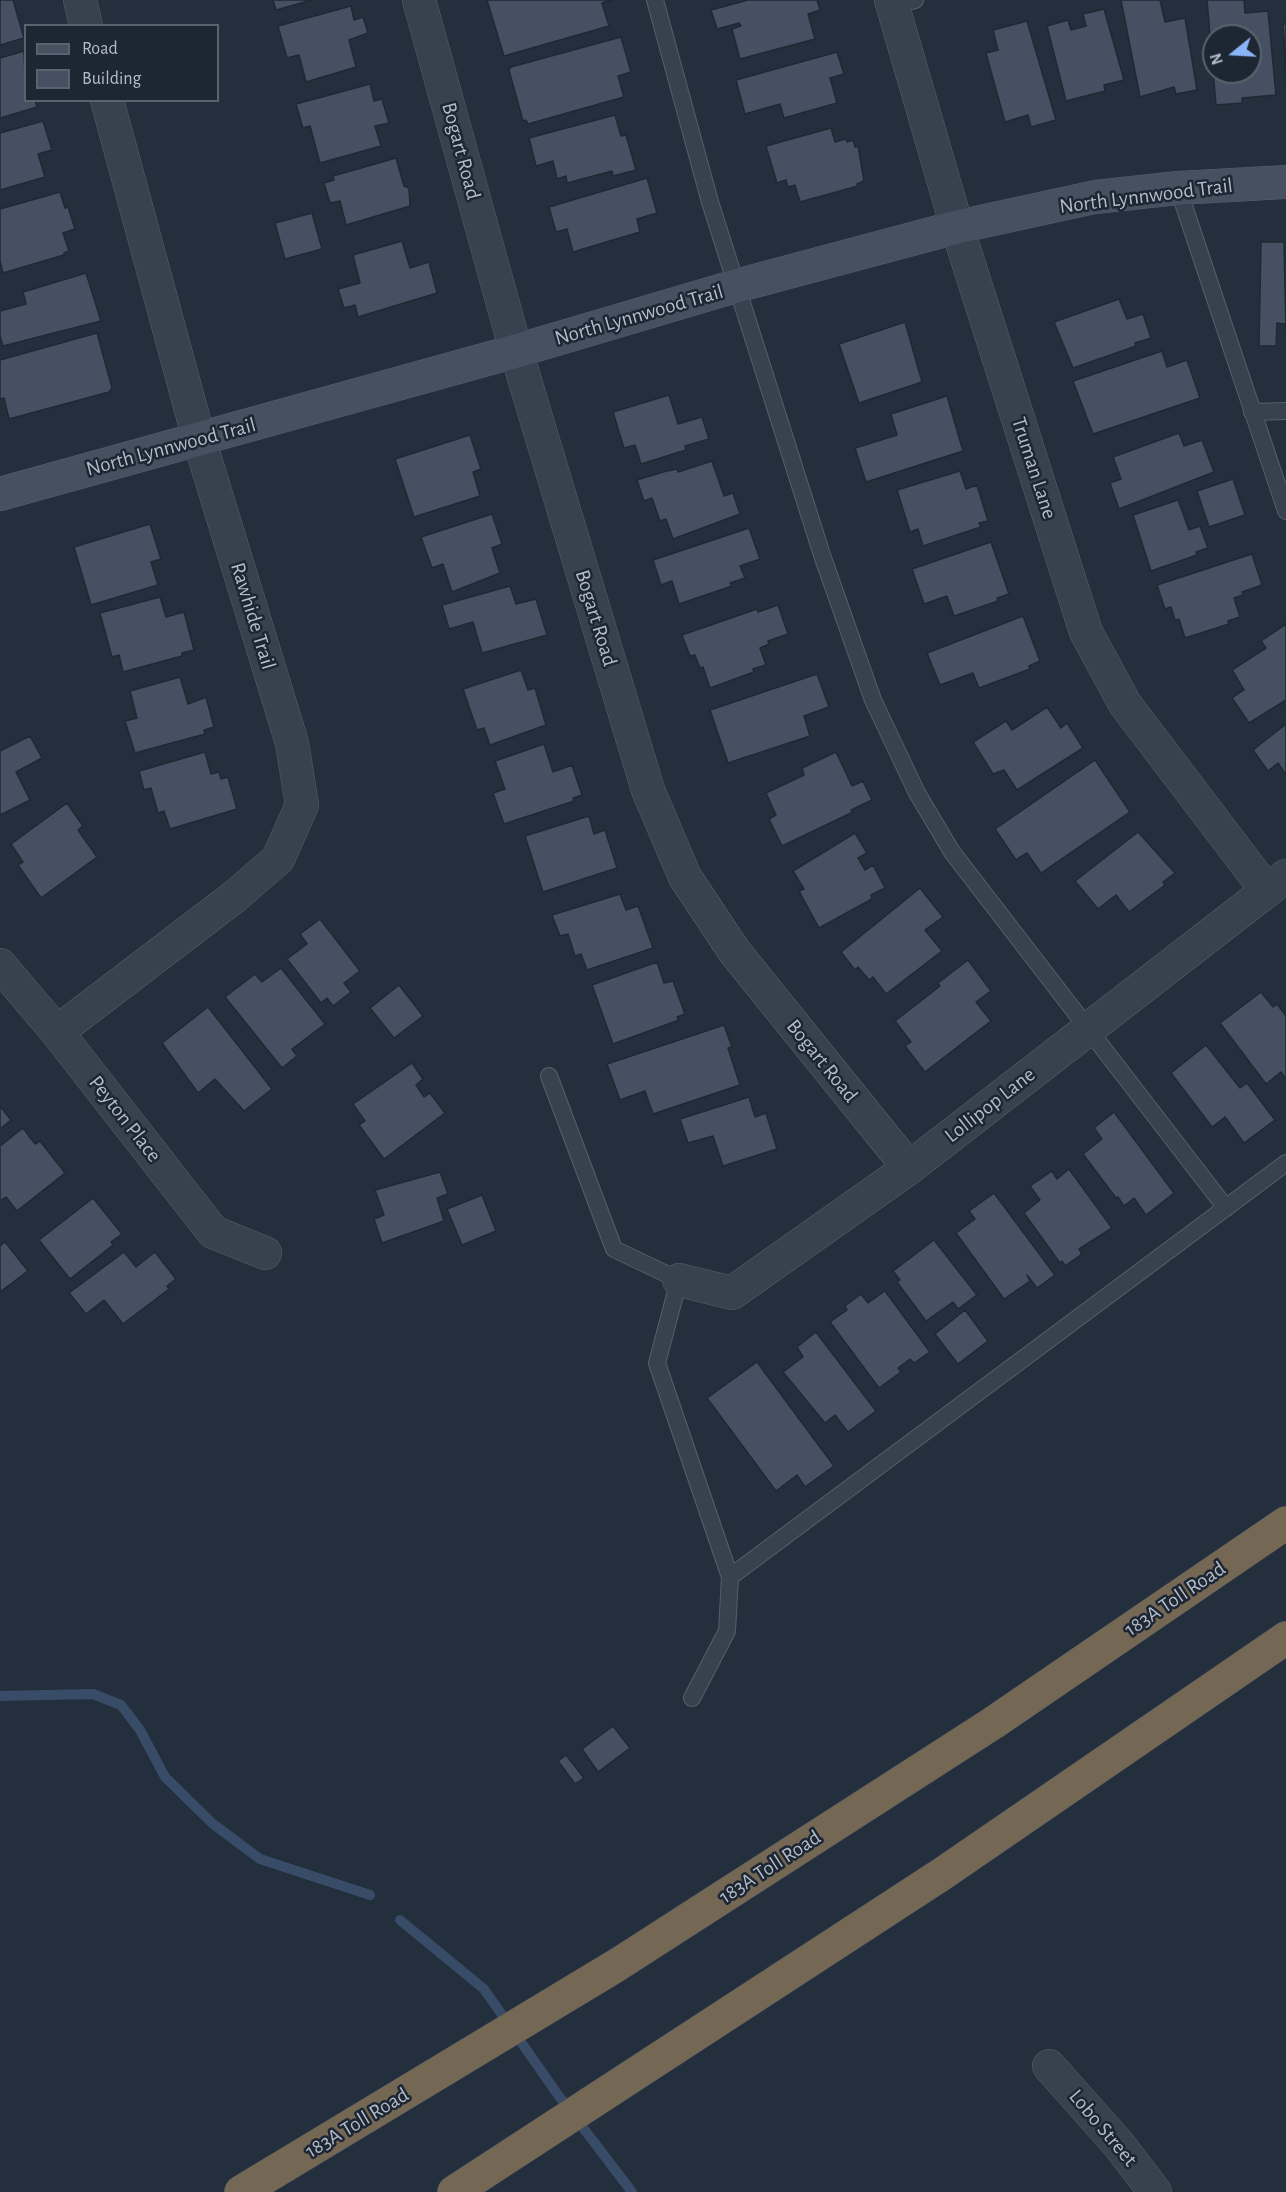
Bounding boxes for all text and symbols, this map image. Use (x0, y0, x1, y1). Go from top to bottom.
legend (24, 24, 219, 102)
north arrow (1202, 24, 1262, 84)
text: Road (82, 40, 118, 58)
text: N (1207, 51, 1226, 67)
text: Building (82, 70, 141, 88)
street label: Bogart Road (436, 100, 486, 202)
street label: North Lynnwood Trail (1058, 173, 1234, 219)
street label: North Lynnwood Trail (552, 279, 726, 351)
street label: North Lynnwood Trail (83, 412, 259, 482)
street label: Truman Lane (1006, 414, 1062, 522)
street label: Rawhide Trail (225, 560, 281, 672)
street label: Bogart Road (569, 567, 623, 669)
street label: Bogart Road (781, 1014, 863, 1108)
street label: Lollipop Lane (940, 1062, 1040, 1148)
street label: Peyton Place (83, 1071, 167, 1167)
street label: 183A Toll Road (1120, 1556, 1230, 1642)
street label: 183A Toll Road (714, 1825, 826, 1909)
street label: 183A Toll Road (301, 2082, 413, 2164)
street label: Lobo Street (1064, 2084, 1142, 2172)

